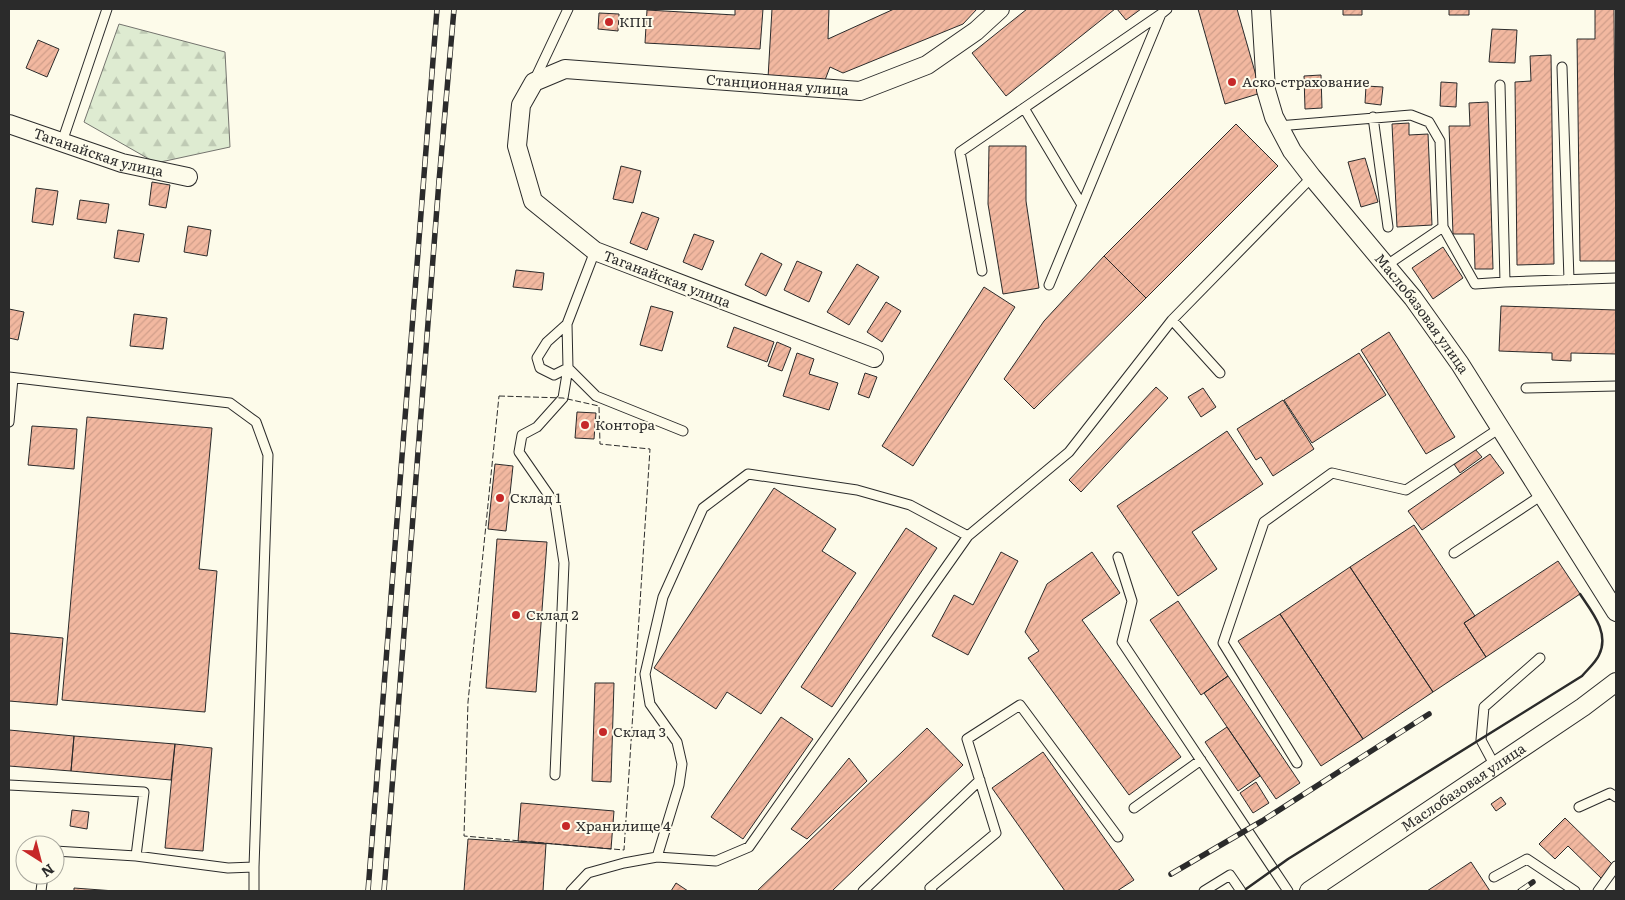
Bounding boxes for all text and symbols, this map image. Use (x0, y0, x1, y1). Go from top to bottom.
place label: КПП (619, 11, 653, 31)
marker: КПП (603, 16, 615, 28)
street label: Станционная улица (706, 69, 850, 99)
place label: Аско-страхование (1242, 71, 1370, 91)
marker: Аско-страхование (1226, 76, 1238, 88)
street label: Таганайская улица (31, 122, 166, 181)
street label: Таганайская улица (601, 245, 734, 312)
street label: Маслобазовая улица (1371, 249, 1475, 377)
place label: Контора (595, 414, 656, 434)
marker: Контора (579, 419, 591, 431)
place label: Склад 1 (510, 487, 561, 507)
marker: Склад 1 (494, 492, 506, 504)
place label: Склад 2 (526, 604, 579, 624)
marker: Склад 2 (510, 609, 522, 621)
place label: Склад 3 (613, 721, 666, 741)
marker: Склад 3 (597, 726, 609, 738)
street label: Маслобазовая улица (1397, 737, 1529, 835)
place label: Хранилище 4 (576, 815, 671, 835)
marker: Хранилище 4 (560, 820, 572, 832)
north arrow (15, 835, 65, 885)
text: N (37, 860, 59, 883)

